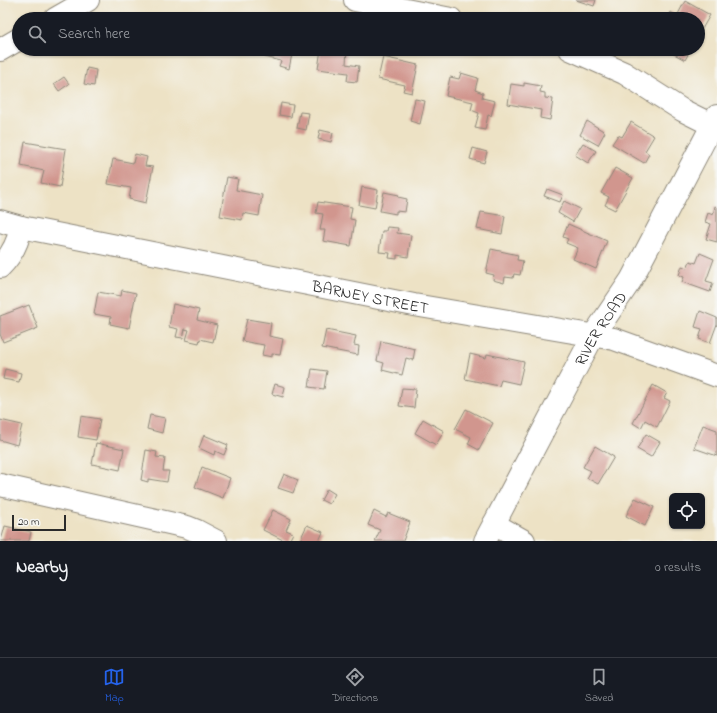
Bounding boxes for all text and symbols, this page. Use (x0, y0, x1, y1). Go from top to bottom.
search box (12, 12, 705, 56)
icon: search (26, 23, 48, 45)
text: Search here (58, 23, 130, 45)
street label: BARNEY STREET (309, 275, 430, 321)
street label: RIVER ROAD (569, 287, 634, 371)
map controls (669, 493, 705, 529)
button: locate (669, 493, 705, 529)
scale bar (12, 513, 66, 532)
text: 20 m (18, 514, 40, 530)
text: Nearby (16, 555, 68, 580)
text: 0 results (655, 558, 701, 577)
tab: Map (103, 666, 125, 706)
tab: Directions (332, 666, 378, 706)
tab: Saved (585, 666, 614, 706)

